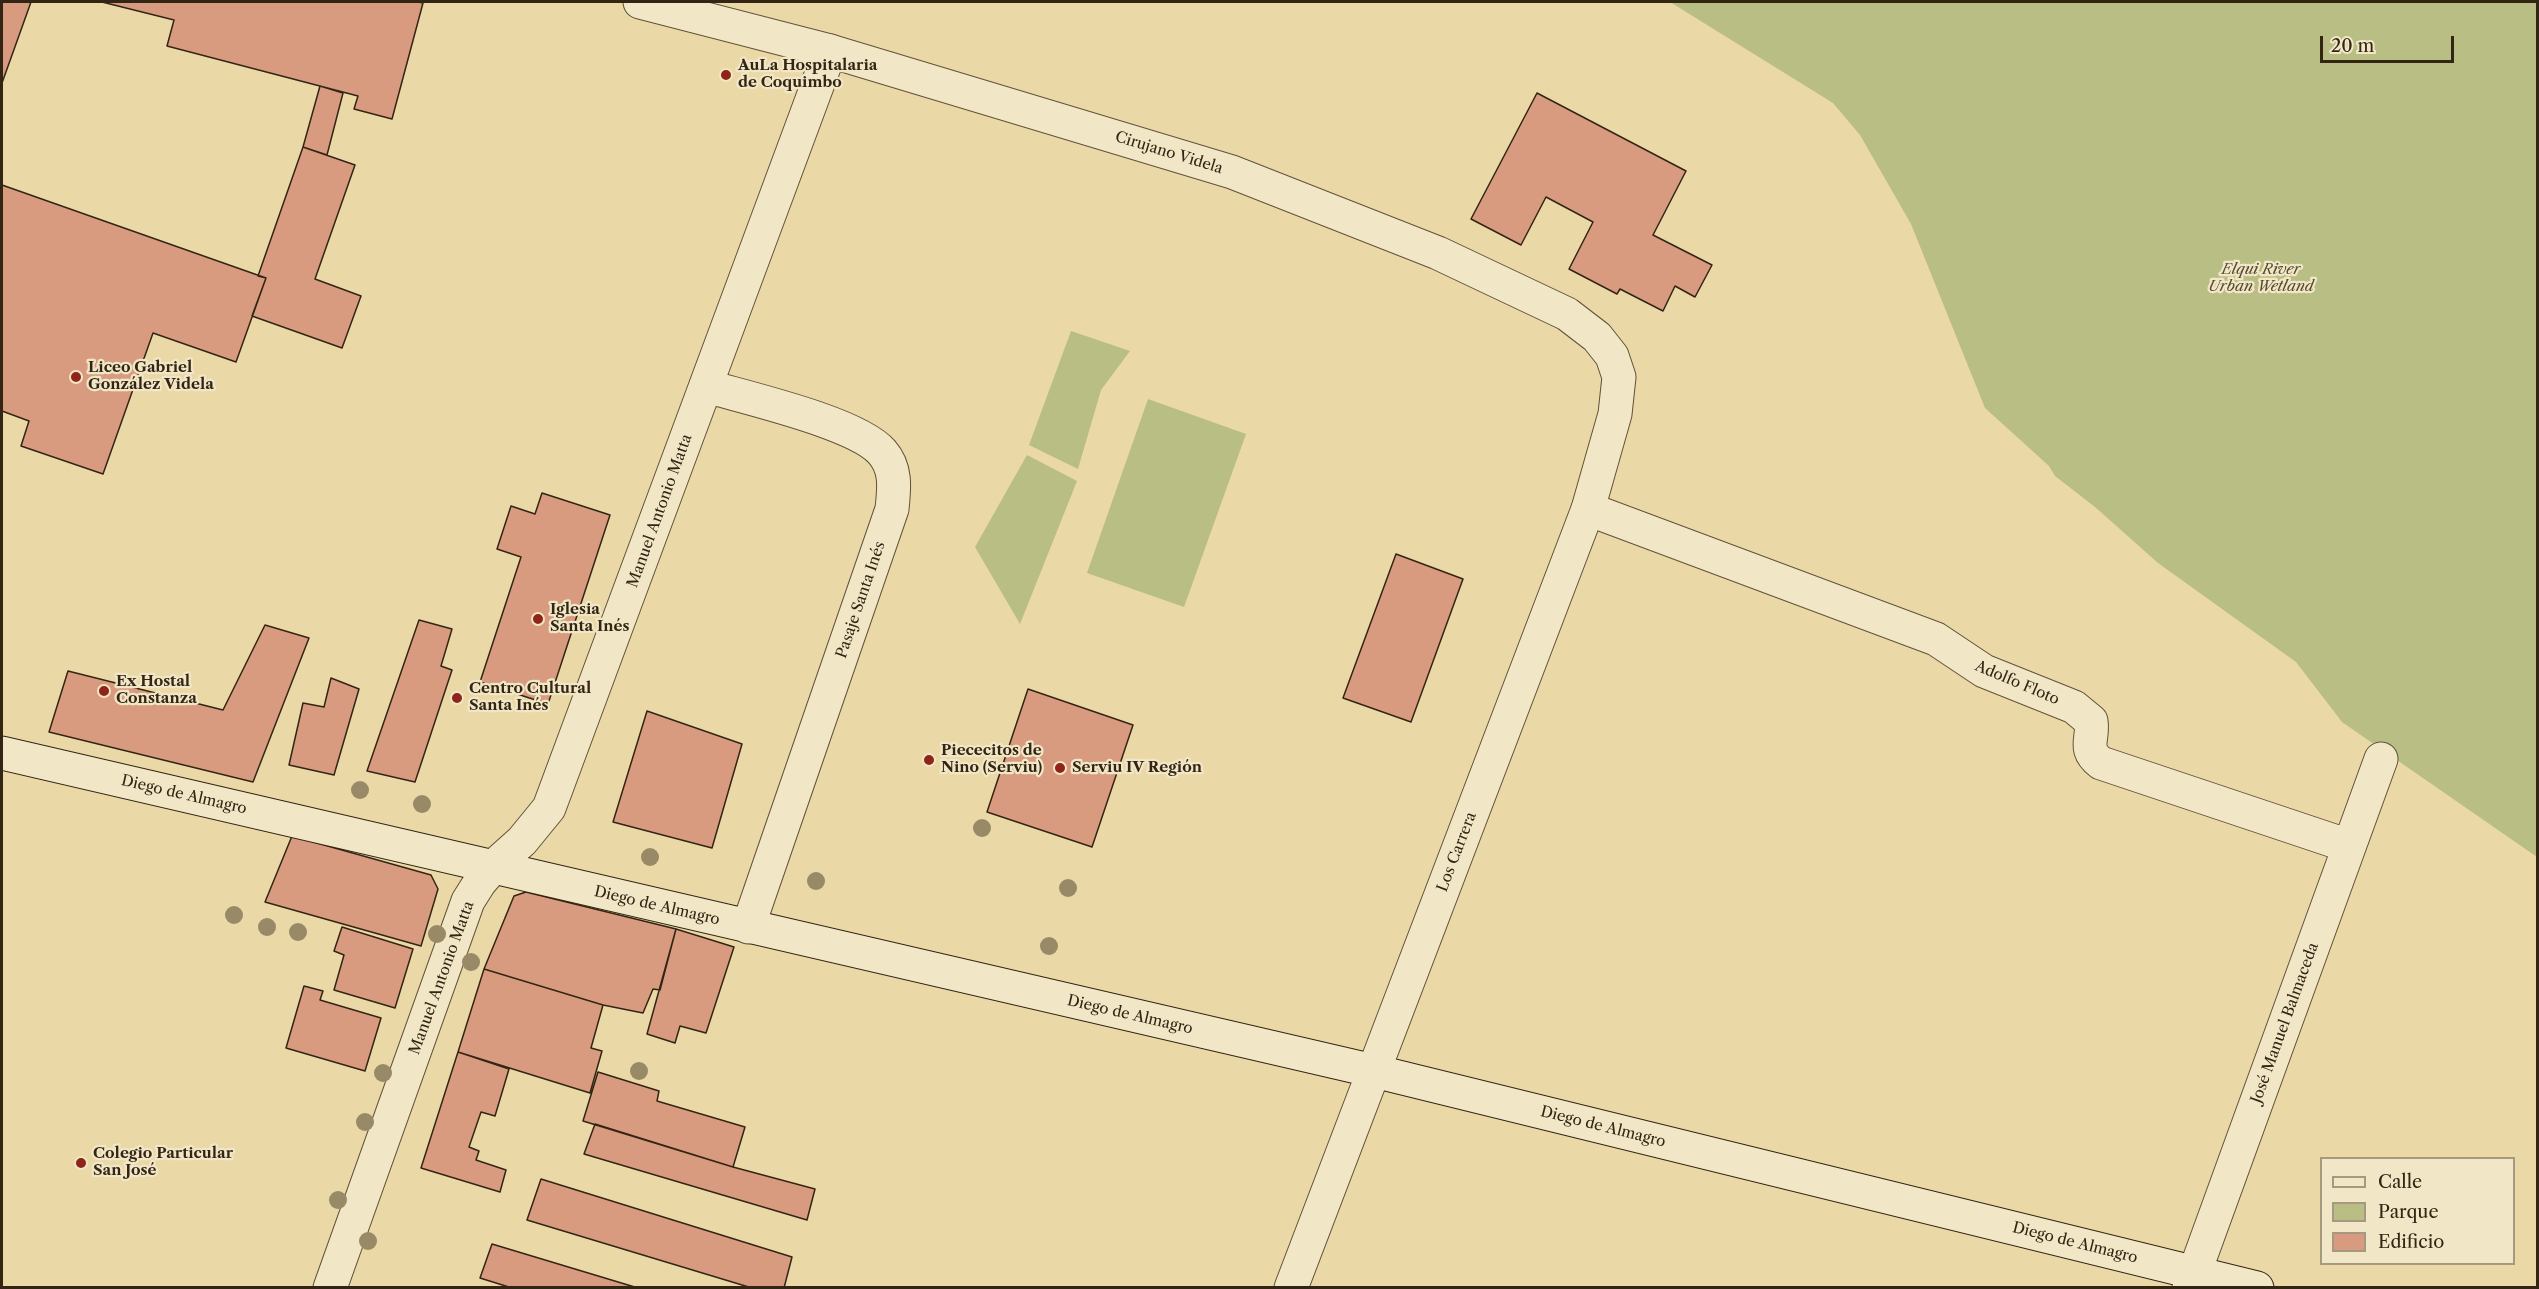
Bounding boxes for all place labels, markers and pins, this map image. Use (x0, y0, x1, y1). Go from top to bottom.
place label: AuLa Hospitalaria de Coquimbo (738, 57, 877, 92)
marker: AuLa Hospitalaria de Coquimbo (719, 68, 733, 82)
place label: Liceo Gabriel González Videla (88, 359, 214, 394)
marker: Liceo Gabriel González Videla (69, 370, 83, 384)
place label: Iglesia Santa Inés (550, 601, 629, 636)
marker: Iglesia Santa Inés (531, 612, 545, 626)
place label: Ex Hostal Constanza (116, 673, 197, 708)
place label: Centro Cultural Santa Inés (469, 680, 591, 715)
marker: Ex Hostal Constanza (97, 684, 111, 698)
marker: Centro Cultural Santa Inés (450, 691, 464, 705)
place label: Piececitos de Nino (Serviu) (941, 742, 1042, 777)
marker: Piececitos de Nino (Serviu) (922, 753, 936, 767)
place label: Serviu IV Región (1072, 759, 1202, 777)
marker: Serviu IV Región (1053, 761, 1067, 775)
place label: Colegio Particular San José (93, 1145, 233, 1180)
marker: Colegio Particular San José (74, 1156, 88, 1170)

